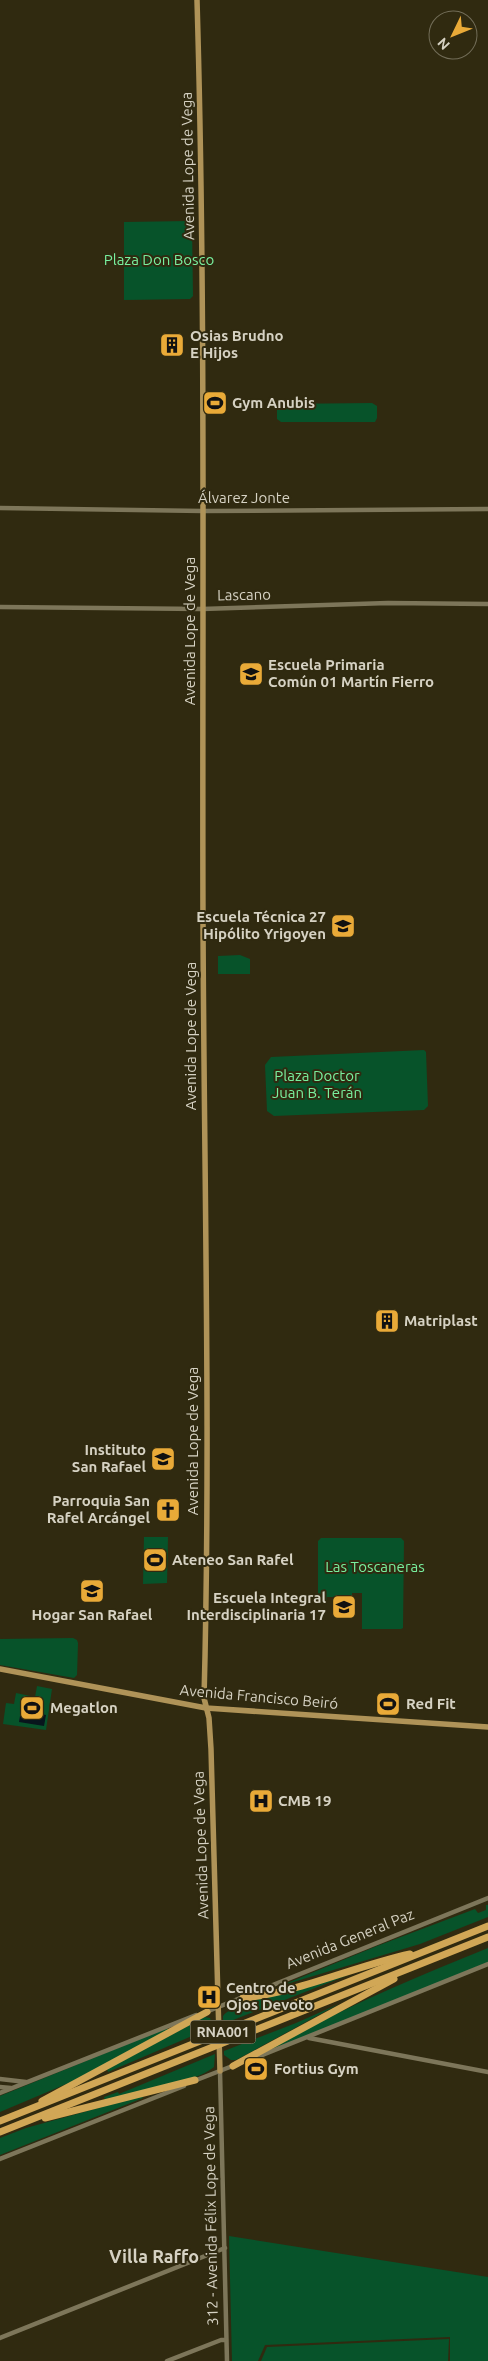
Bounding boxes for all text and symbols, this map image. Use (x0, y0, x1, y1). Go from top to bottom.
north arrow (428, 10, 478, 60)
text: N (434, 35, 453, 53)
street label: Avenida Lope de Vega (178, 92, 197, 240)
park label: Plaza Don Bosco (104, 251, 214, 268)
place label: Osias Brudno E Hijos (190, 327, 284, 361)
building icon: Osias Brudno E Hijos (159, 332, 185, 358)
sports icon: Gym Anubis (202, 390, 228, 416)
place label: Gym Anubis (232, 394, 315, 411)
street label: Álvarez Jonte (198, 489, 290, 506)
street label: Avenida Lope de Vega (181, 557, 198, 705)
street label: Lascano (217, 586, 271, 603)
place label: Escuela Primaria Común 01 Martín Fierro (268, 656, 434, 690)
school or university icon: Escuela Primaria Común 01 Martín Fierro (238, 661, 264, 687)
place label: Escuela Técnica 27 Hipólito Yrigoyen (196, 908, 326, 942)
school or university icon: Escuela Técnica 27 Hipólito Yrigoyen (330, 913, 356, 939)
street label: Avenida Lope de Vega (182, 962, 199, 1110)
park label: Plaza Doctor Juan B. Terán (272, 1067, 362, 1101)
building icon: Matriplast (374, 1308, 400, 1334)
place label: Matriplast (404, 1312, 478, 1329)
street label: Avenida Lope de Vega (184, 1367, 201, 1515)
place label: Instituto San Rafael (72, 1441, 146, 1475)
school or university icon: Instituto San Rafael (150, 1446, 176, 1472)
place label: Parroquia San Rafel Arcángel (47, 1492, 150, 1526)
church icon: Parroquia San Rafel Arcángel (155, 1497, 181, 1523)
sports icon: Ateneo San Rafel (142, 1547, 168, 1573)
place label: Ateneo San Rafel (172, 1551, 294, 1568)
park label: Las Toscaneras (325, 1558, 425, 1575)
school or university icon: Hogar San Rafael (79, 1578, 105, 1604)
place label: Escuela Integral Interdisciplinaria 17 (186, 1589, 326, 1623)
school or university icon: Escuela Integral Interdisciplinaria 17 (331, 1594, 357, 1620)
place label: Hogar San Rafael (32, 1606, 153, 1623)
street label: Avenida Francisco Beiró (179, 1681, 339, 1712)
sports icon: Red Fit (375, 1691, 401, 1717)
sports icon: Megatlon (19, 1695, 45, 1721)
place label: Red Fit (406, 1695, 456, 1712)
place label: Megatlon (50, 1699, 118, 1716)
street label: Avenida Lope de Vega (189, 1771, 212, 1919)
hospital icon: CMB 19 (248, 1788, 274, 1814)
place label: CMB 19 (278, 1792, 331, 1809)
street label: Avenida General Paz (283, 1905, 416, 1972)
place label: Centro de Ojos Devoto (226, 1979, 313, 2013)
hospital icon: Centro de Ojos Devoto (196, 1984, 222, 2010)
road number: RNA001 (190, 2020, 256, 2044)
sports icon: Fortius Gym (243, 2056, 269, 2082)
place label: Fortius Gym (274, 2060, 359, 2077)
street label: 312 - Avenida Félix Lope de Vega (200, 2106, 221, 2326)
district label: Villa Raffo (109, 2246, 199, 2266)

